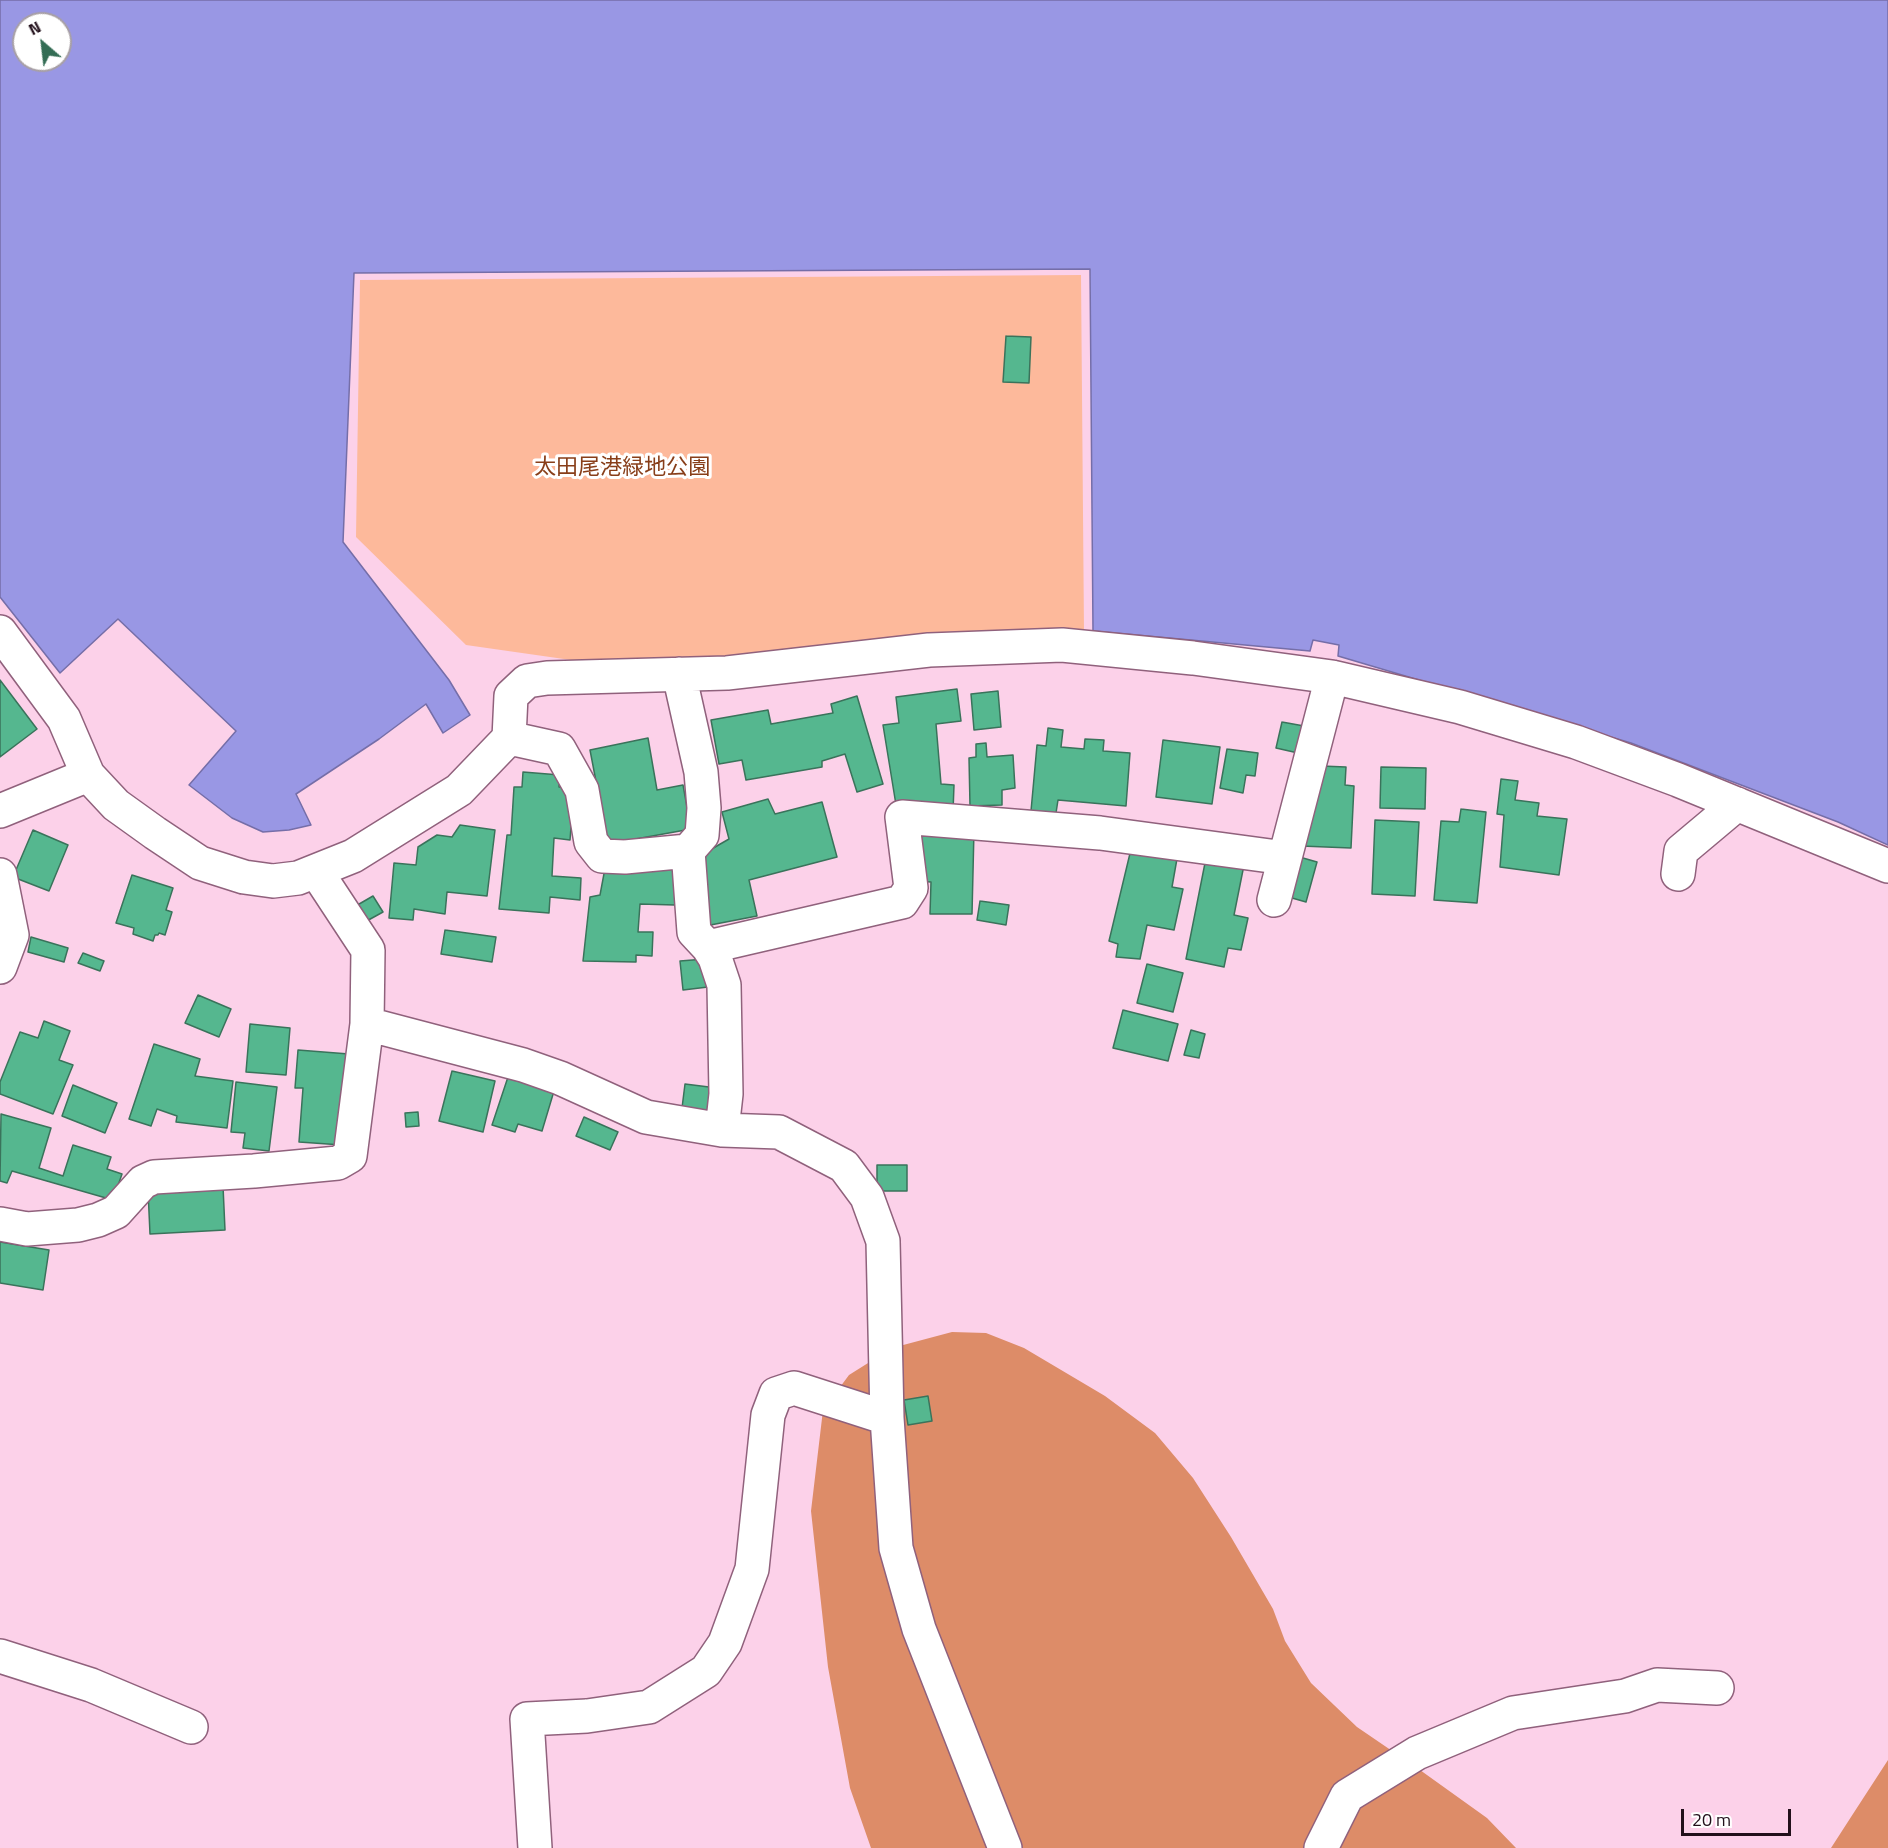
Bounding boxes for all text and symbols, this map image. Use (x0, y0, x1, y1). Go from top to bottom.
north arrow (12, 12, 72, 72)
text: N (24, 15, 45, 41)
park label: 太田尾港緑地公園 (534, 456, 710, 482)
scale bar (1684, 1797, 1794, 1835)
text: 20 m (1692, 1806, 1731, 1833)

